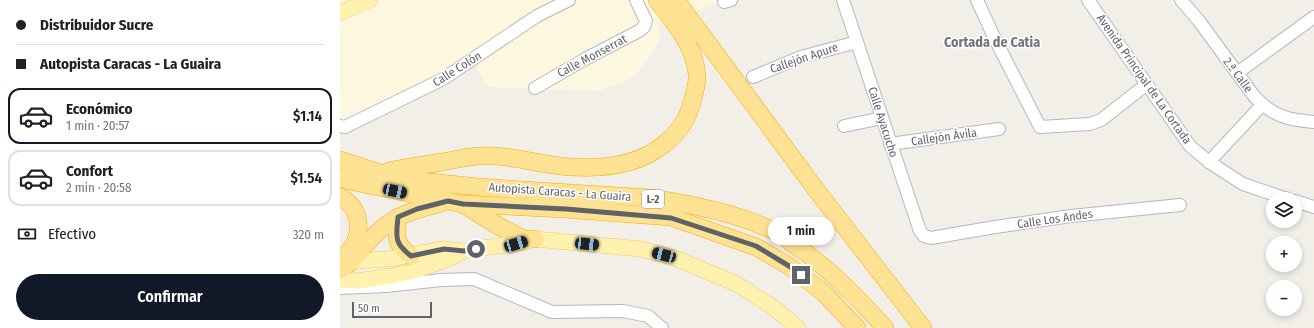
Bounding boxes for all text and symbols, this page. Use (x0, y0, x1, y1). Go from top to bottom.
street label: Avenida Principal de La Cortada (1094, 11, 1194, 147)
text: Distribuidor Sucre (40, 16, 153, 34)
street label: Calle Monserrat (555, 32, 629, 80)
district label: Cortada de Catia (944, 34, 1040, 51)
street label: Callejón Apure (768, 40, 840, 76)
street label: Calle Colón (430, 49, 484, 89)
text: Autopista Caracas - La Guaira (40, 55, 221, 73)
street label: 2.ª Calle (1220, 55, 1256, 95)
street label: Calle Ayacucho (865, 85, 901, 159)
icon: car (18, 98, 54, 134)
text: Económico (66, 100, 133, 118)
text: $1.14 (293, 107, 322, 125)
text: 1 min · 20:57 (66, 118, 129, 133)
street label: Callejón Ávila (910, 124, 978, 149)
icon: car (18, 160, 54, 196)
text: Confort (66, 162, 113, 180)
text: $1.54 (290, 169, 322, 187)
text: 2 min · 20:58 (66, 180, 132, 195)
street label: Autopista Caracas - La Guaira (488, 180, 632, 204)
car (382, 183, 408, 199)
road number: L-2 (642, 190, 664, 208)
map controls (1266, 192, 1302, 316)
button: layers (1266, 192, 1302, 228)
street label: Calle Los Andes (1016, 207, 1094, 231)
callout: 1 min (768, 217, 834, 245)
icon: cash (16, 223, 38, 245)
text: 1 min (787, 223, 815, 238)
text: Efectivo (48, 225, 96, 243)
text: 320 m (293, 227, 324, 242)
car (503, 235, 529, 253)
button: + (1266, 236, 1302, 272)
car (574, 237, 600, 251)
route start (467, 240, 485, 258)
car (651, 246, 677, 264)
route end (792, 266, 810, 284)
button: Confirmar (16, 274, 324, 320)
button: − (1266, 280, 1302, 316)
scale bar (352, 300, 432, 319)
text: 50 m (358, 302, 380, 315)

